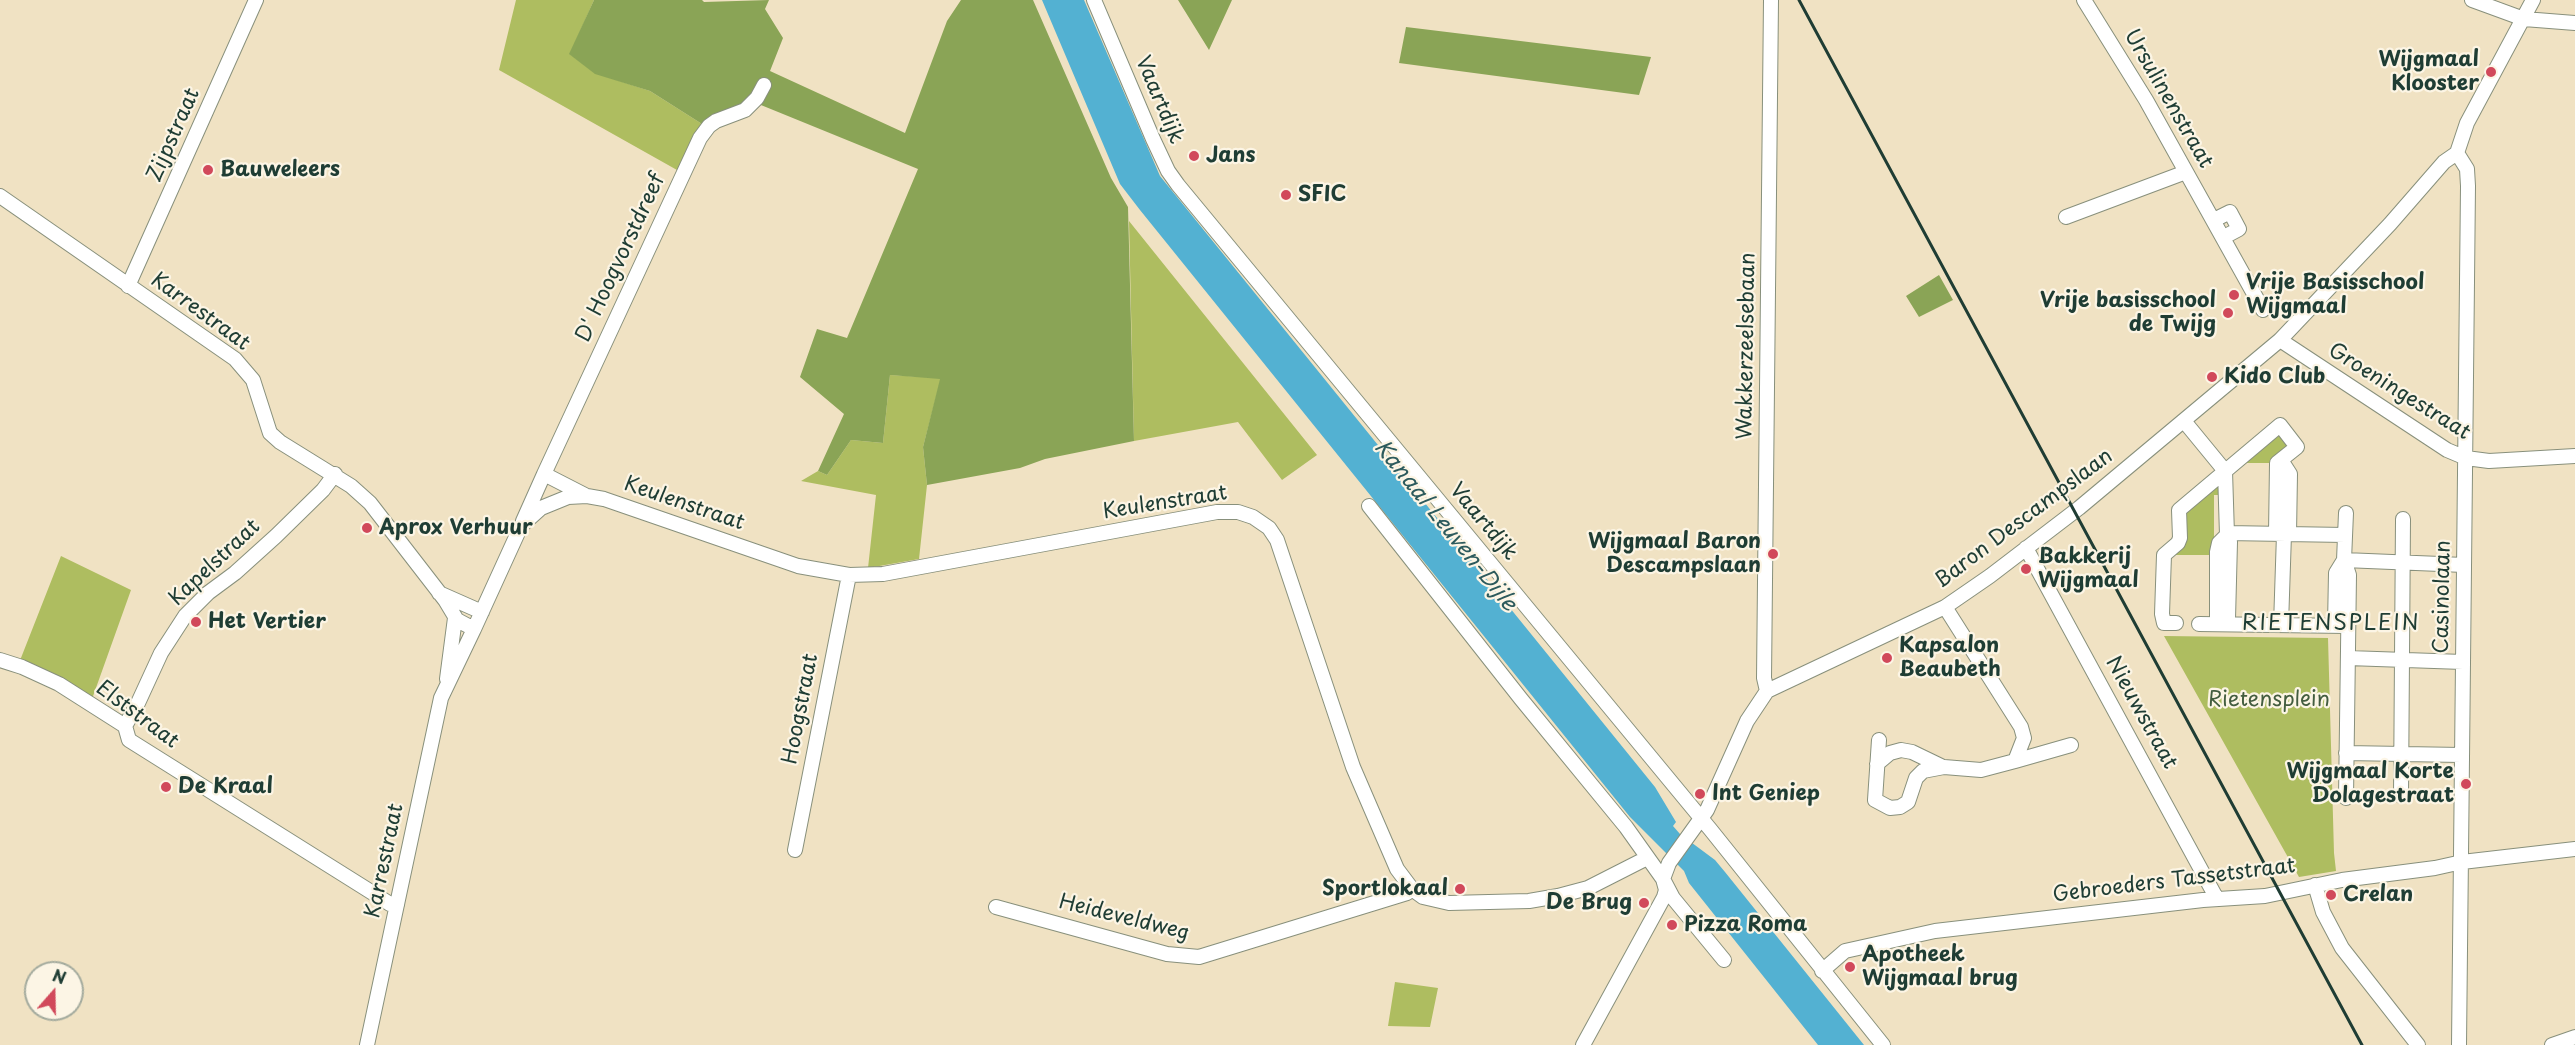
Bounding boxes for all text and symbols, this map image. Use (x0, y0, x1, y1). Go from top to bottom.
street label: Ursulinenstraat (2118, 25, 2218, 173)
place label: Wijgmaal Klooster (2378, 47, 2479, 97)
street label: Vaartdijk (1129, 52, 1189, 148)
marker: Wijgmaal Klooster (2484, 65, 2498, 79)
street label: Zijpstraat (142, 84, 206, 186)
place label: Jans (1206, 143, 1255, 169)
marker: Jans (1187, 149, 1201, 163)
place label: Bauweleers (220, 157, 340, 183)
marker: Bauweleers (201, 163, 215, 177)
street label: D' Hoogvorstdreef (571, 170, 671, 346)
place label: SFIC (1298, 182, 1346, 208)
marker: SFIC (1279, 188, 1293, 202)
street label: Wakkerzeelsebaan (1733, 252, 1761, 440)
street label: Karrestraat (145, 268, 255, 356)
place label: Vrije Basisschool Wijgmaal (2246, 270, 2424, 320)
place label: Vrije basisschool de Twijg (2040, 288, 2216, 338)
marker: Vrije Basisschool Wijgmaal (2227, 288, 2241, 302)
marker: Vrije basisschool de Twijg (2221, 306, 2235, 320)
street label: Groeningestraat (2323, 338, 2475, 446)
place label: Kido Club (2224, 364, 2325, 390)
marker: Kido Club (2205, 370, 2219, 384)
water label: Kanaal Leuven-Dijle (1368, 435, 1522, 617)
street label: Baron Descampslaan (1930, 444, 2118, 594)
street label: Keulenstraat (621, 472, 747, 536)
street label: Vaartdijk (1443, 478, 1523, 566)
street label: Keulenstraat (1101, 481, 1229, 525)
street label: Kapelstraat (164, 515, 266, 611)
place label: Aprox Verhuur (379, 515, 533, 541)
marker: Aprox Verhuur (360, 521, 374, 535)
place label: Wijgmaal Baron Descampslaan (1588, 529, 1761, 579)
street label: Casinolaan (2429, 540, 2457, 654)
place label: Bakkerij Wijgmaal (2038, 544, 2139, 594)
marker: Wijgmaal Baron Descampslaan (1766, 547, 1780, 561)
marker: Bakkerij Wijgmaal (2019, 562, 2033, 576)
place label: Het Vertier (208, 609, 326, 635)
district label: RIETENSPLEIN (2243, 611, 2419, 637)
marker: Het Vertier (189, 615, 203, 629)
place label: Kapsalon Beaubeth (1899, 633, 2001, 683)
marker: Kapsalon Beaubeth (1880, 651, 1894, 665)
street label: Hoogstraat (778, 652, 824, 766)
street label: Nieuwstraat (2100, 652, 2182, 774)
street label: Elststraat (91, 676, 183, 754)
park label: Rietensplein (2208, 687, 2330, 713)
place label: Wijgmaal Korte Dolagestraat (2287, 759, 2454, 809)
place label: De Kraal (178, 774, 273, 800)
marker: Wijgmaal Korte Dolagestraat (2459, 777, 2473, 791)
marker: De Kraal (159, 780, 173, 794)
place label: Int Geniep (1712, 781, 1820, 807)
marker: Int Geniep (1693, 787, 1707, 801)
street label: Karrestraat (361, 801, 409, 921)
street label: Gebroeders Tassetstraat (2051, 854, 2297, 908)
place label: Sportlokaal (1322, 876, 1448, 902)
marker: Sportlokaal (1453, 882, 1467, 896)
place label: Crelan (2343, 882, 2413, 908)
marker: Crelan (2324, 888, 2338, 902)
street label: Heideveldweg (1056, 890, 1192, 946)
place label: De Brug (1546, 890, 1632, 916)
marker: De Brug (1637, 896, 1651, 910)
place label: Pizza Roma (1684, 912, 1807, 938)
marker: Pizza Roma (1665, 918, 1679, 932)
place label: Apotheek Wijgmaal brug (1862, 942, 2018, 992)
marker: Apotheek Wijgmaal brug (1843, 960, 1857, 974)
north arrow (24, 961, 84, 1021)
text: N (49, 963, 70, 989)

